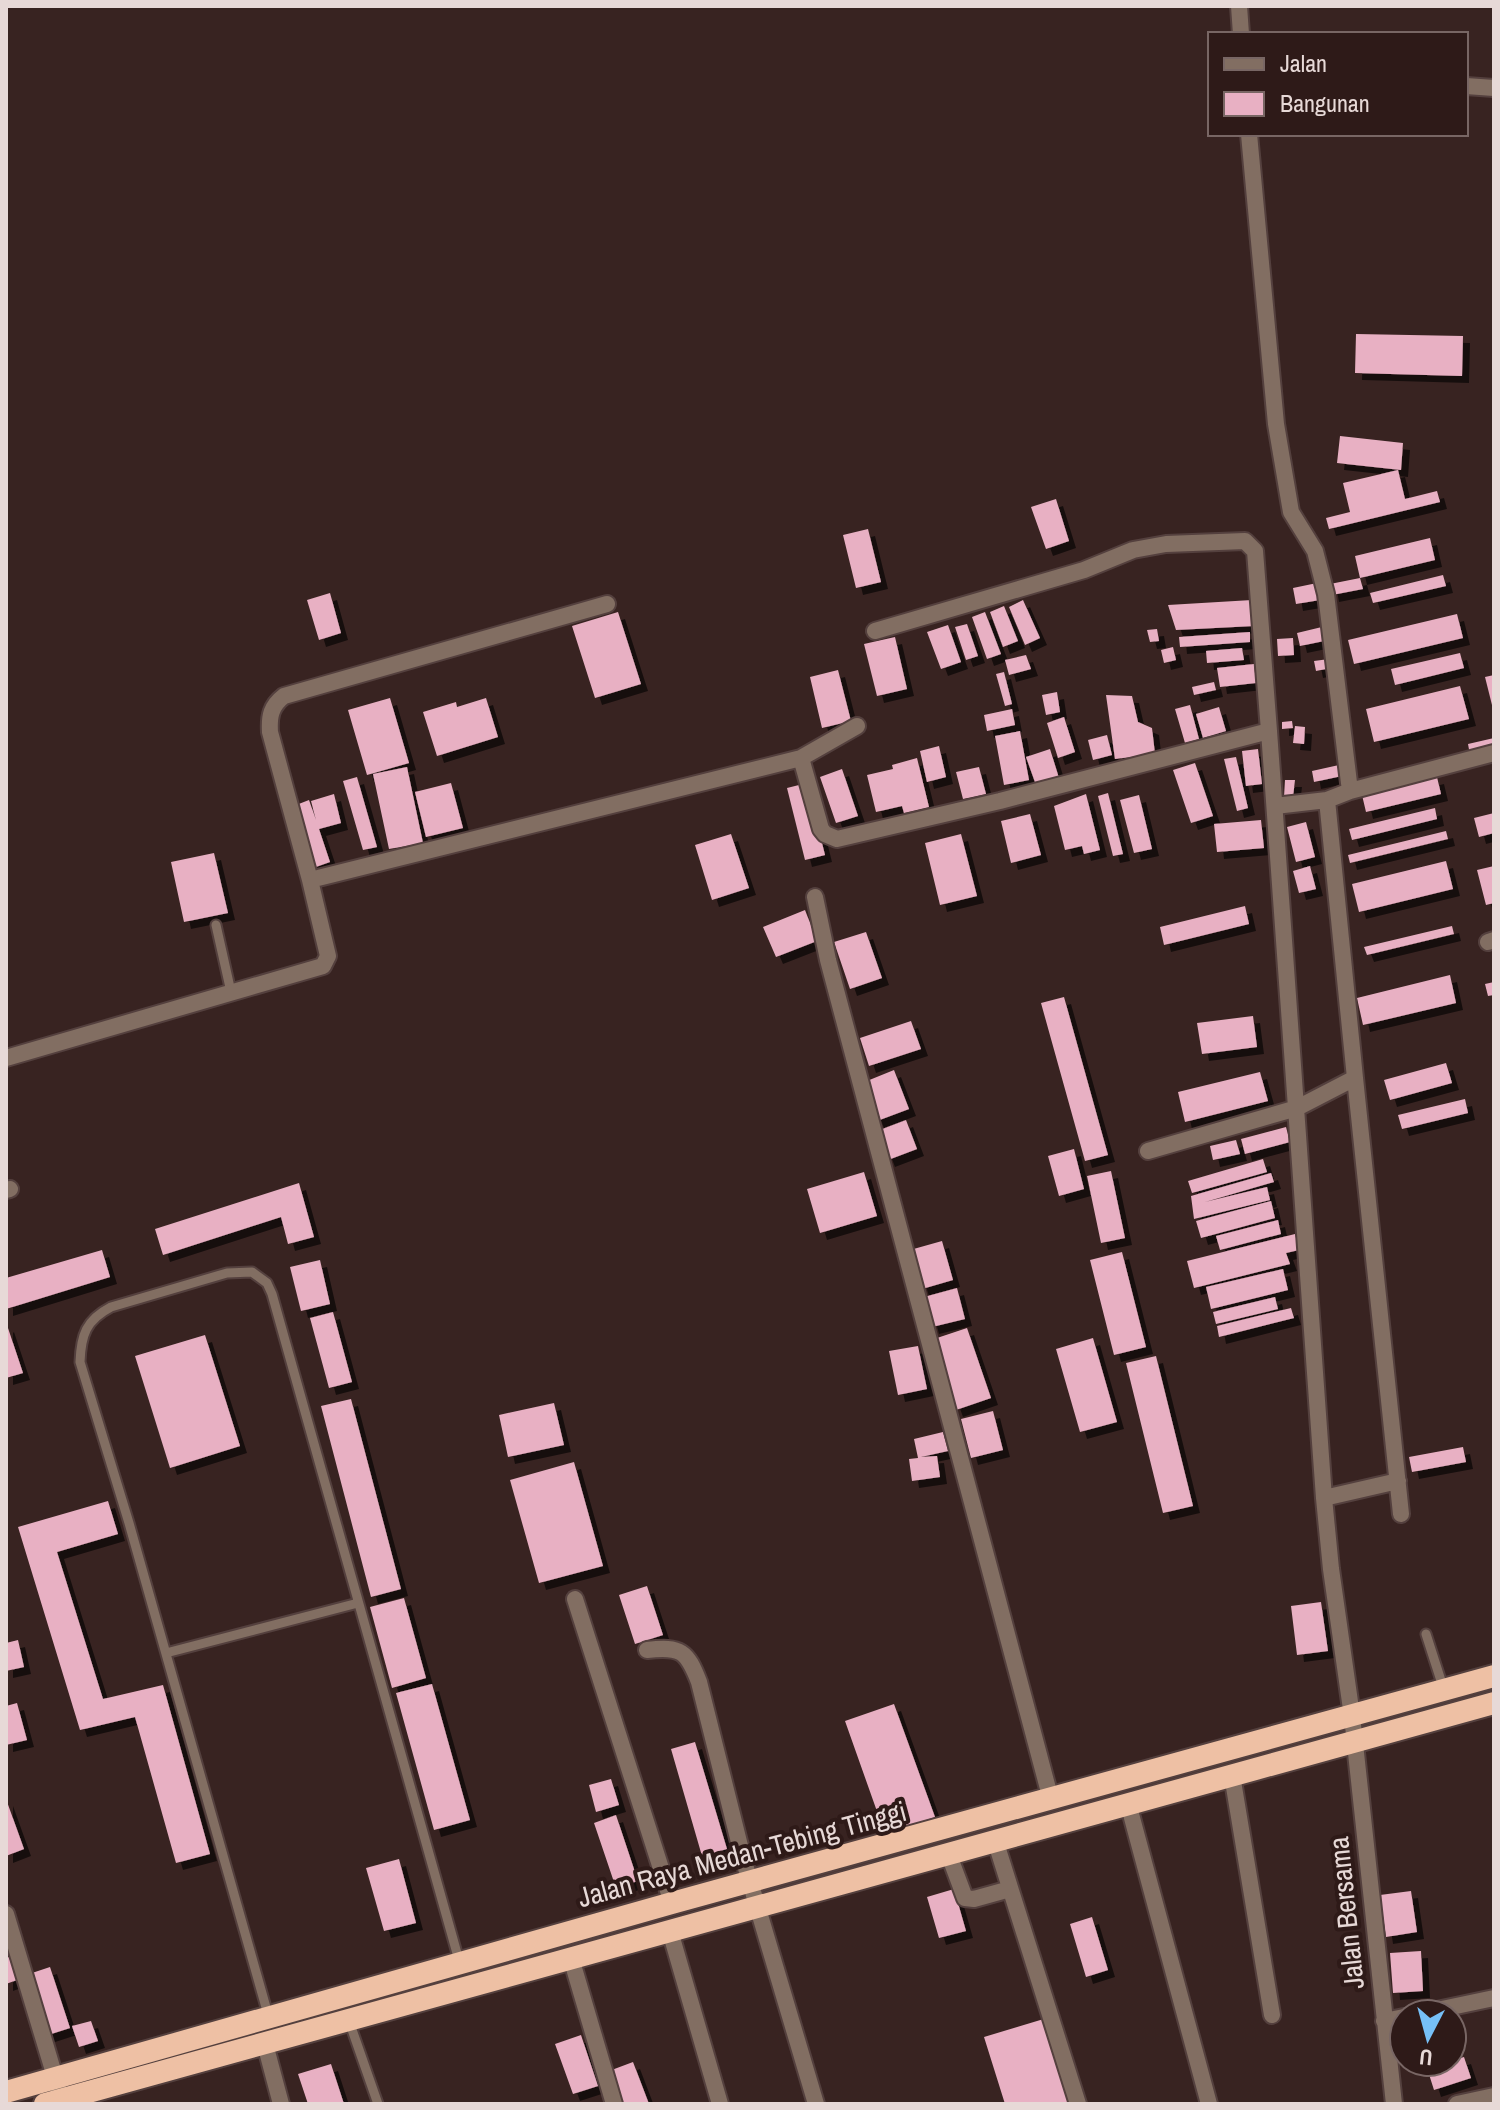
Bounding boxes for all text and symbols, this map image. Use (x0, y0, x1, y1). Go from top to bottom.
legend (1208, 32, 1468, 136)
text: Jalan (1280, 47, 1327, 79)
text: Bangunan (1280, 87, 1370, 119)
street label: Jalan Raya Medan-Tebing Tinggi (574, 1792, 910, 1916)
street label: Jalan Bersama (1319, 1835, 1373, 1991)
north arrow (1388, 1998, 1468, 2078)
text: U (1418, 2042, 1434, 2073)

